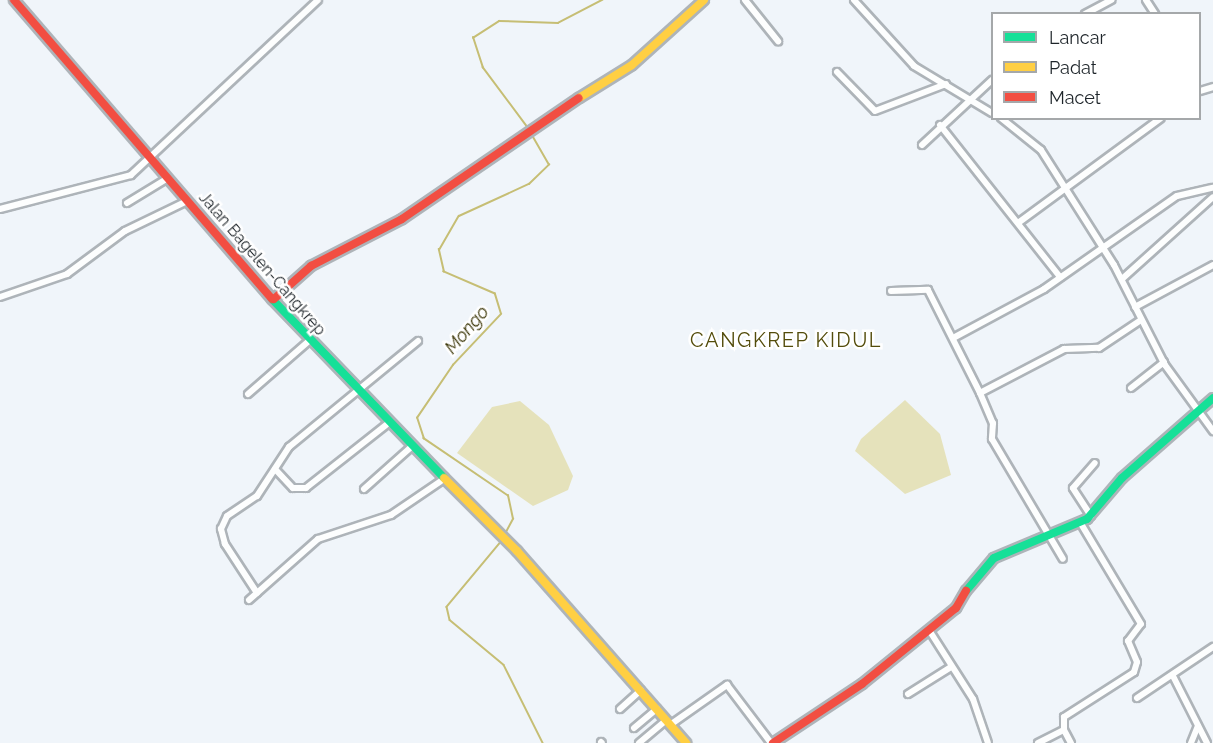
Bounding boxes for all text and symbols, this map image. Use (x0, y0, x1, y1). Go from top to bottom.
legend (991, 12, 1201, 120)
text: Lancar (1049, 27, 1106, 48)
text: Padat (1049, 57, 1097, 78)
text: Macet (1049, 87, 1101, 108)
street label: Jalan Bagelen-Cangkrep (195, 189, 329, 339)
water label: Mongo (440, 302, 494, 358)
district label: CANGKREP KIDUL (690, 328, 882, 352)

